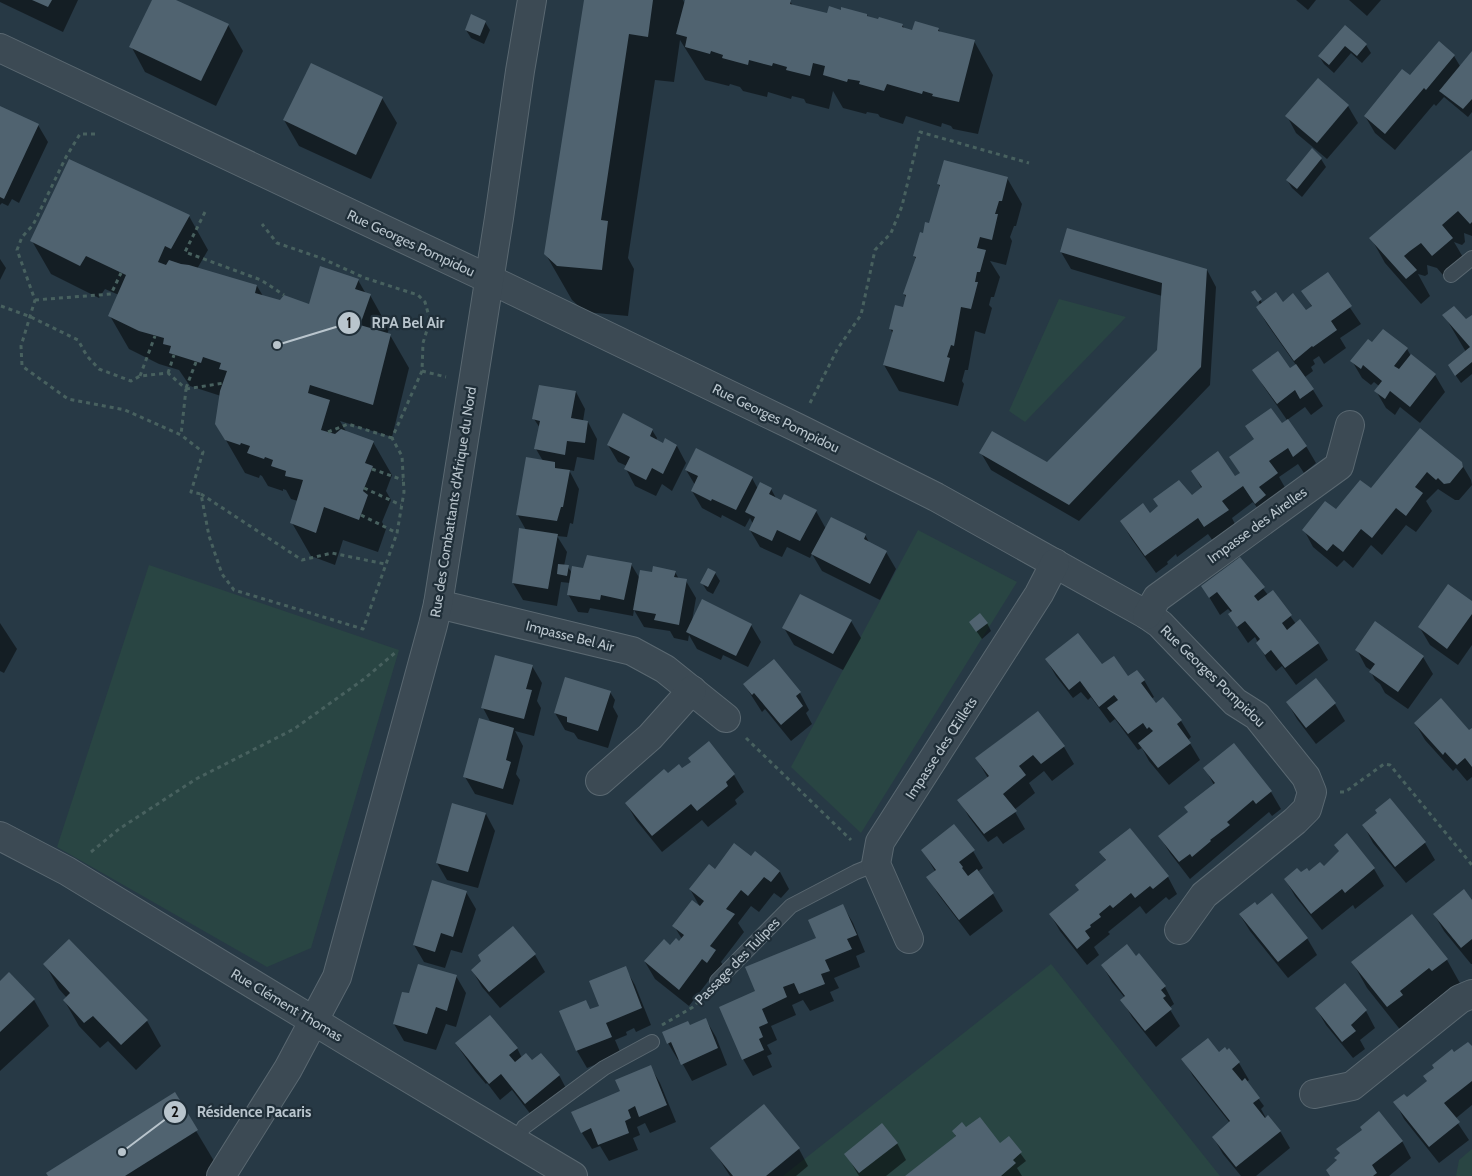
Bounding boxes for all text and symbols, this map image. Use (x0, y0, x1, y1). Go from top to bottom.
street label: Rue Georges Pompidou (344, 205, 478, 281)
callout: RPA Bel Air (337, 308, 455, 338)
text: 1 (346, 314, 352, 332)
text: RPA Bel Air (372, 314, 444, 332)
street label: Rue Georges Pompidou (710, 379, 842, 457)
street label: Rue des Combattants d'Afrique du Nord (426, 385, 480, 619)
street label: Impasse des Airelles (1204, 483, 1310, 567)
street label: Impasse Bel Air (524, 616, 616, 656)
street label: Rue Georges Pompidou (1157, 621, 1269, 731)
street label: Impasse des Œillets (901, 693, 981, 803)
street label: Passage des Tulipes (691, 913, 783, 1008)
street label: Rue Clément Thomas (228, 964, 346, 1046)
callout: Résidence Pacaris (162, 1097, 322, 1127)
text: 2 (171, 1103, 179, 1121)
text: Résidence Pacaris (197, 1103, 311, 1121)

